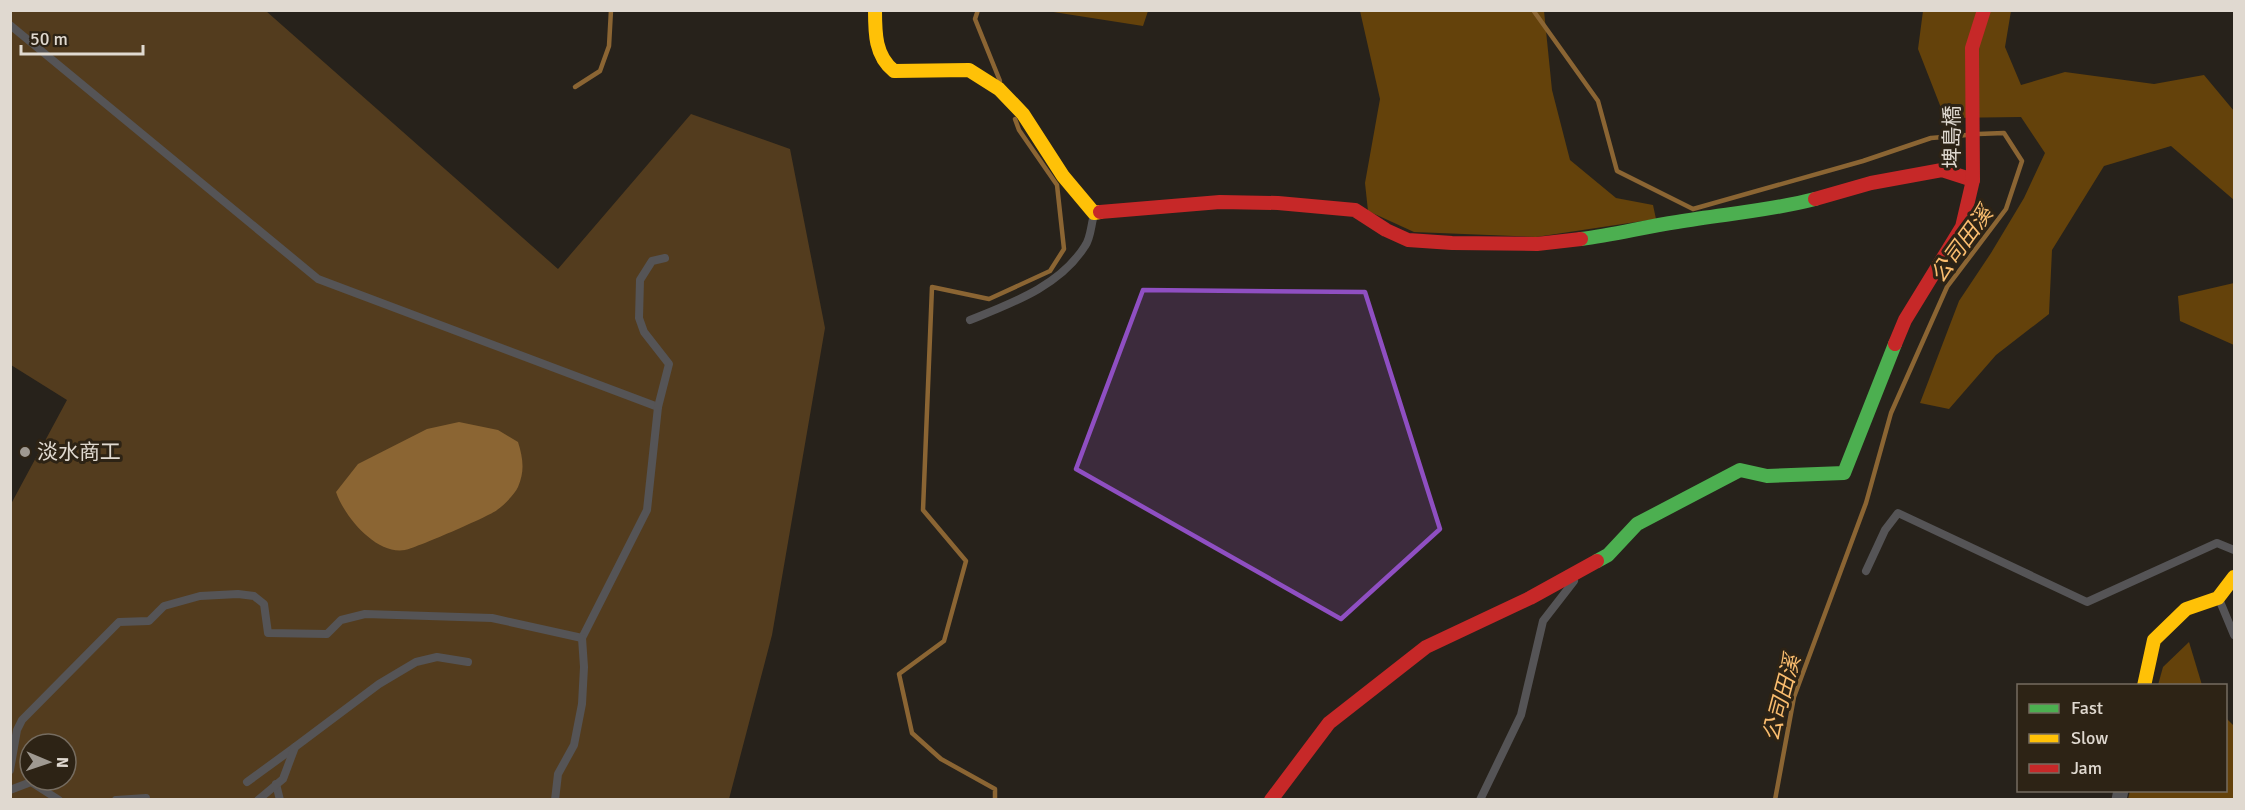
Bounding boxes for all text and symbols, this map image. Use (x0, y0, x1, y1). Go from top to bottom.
scale bar (21, 18, 142, 56)
text: 50 m (30, 28, 68, 50)
street label: 埤島橋 (1939, 106, 1965, 169)
water label: 公司田溪 (1925, 198, 2000, 288)
place label: 淡水商工 (37, 439, 121, 465)
marker: 淡水商工 (18, 445, 32, 459)
water label: 公司田溪 (1757, 649, 1807, 744)
legend (2017, 684, 2227, 792)
text: Fast (2071, 697, 2103, 719)
text: Slow (2071, 727, 2108, 749)
north arrow (18, 732, 78, 792)
text: N (52, 757, 72, 768)
text: Jam (2071, 757, 2102, 779)

